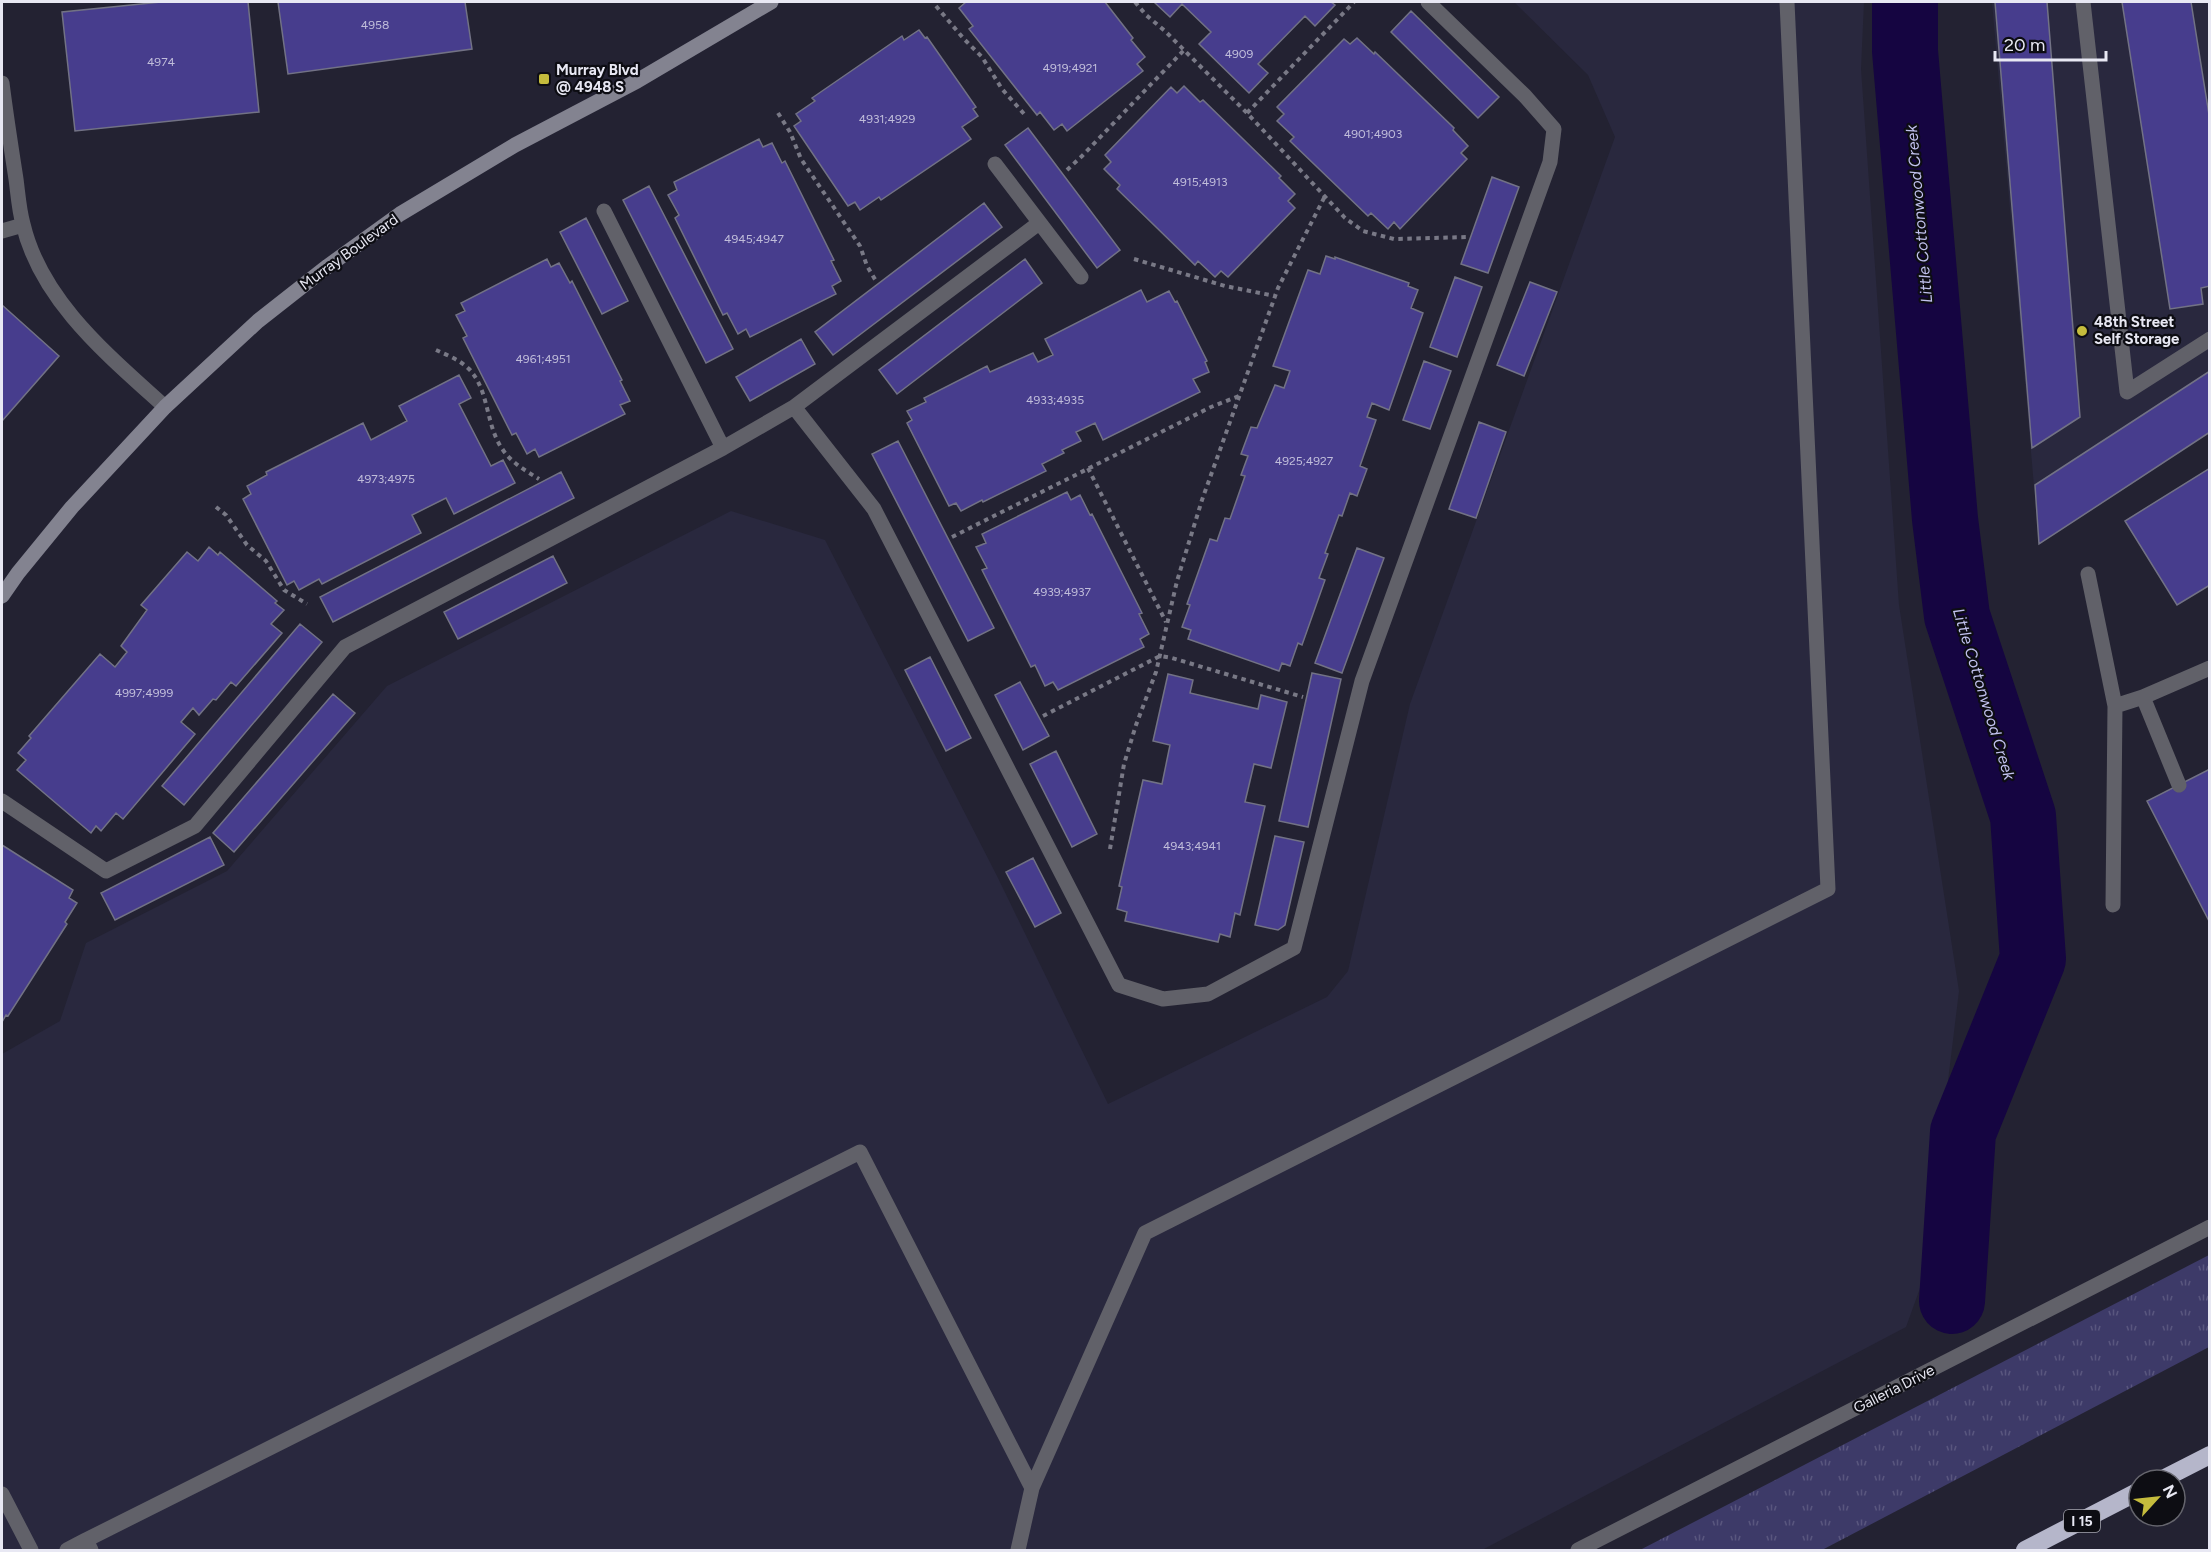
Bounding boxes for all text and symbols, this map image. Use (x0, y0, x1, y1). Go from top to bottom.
house number: 4958 (361, 18, 389, 32)
scale bar (1995, 24, 2106, 62)
text: 20 m (2004, 34, 2045, 56)
house number: 4909 (1225, 47, 1254, 61)
house number: 4974 (147, 55, 176, 69)
place label: Murray Blvd @ 4948 S (556, 61, 639, 96)
house number: 4919;4921 (1042, 61, 1098, 75)
marker: Murray Blvd @ 4948 S (537, 72, 551, 86)
house number: 4931;4929 (859, 112, 915, 126)
water label: Little Cottonwood Creek (1902, 123, 1936, 304)
house number: 4901;4903 (1344, 127, 1402, 141)
house number: 4915;4913 (1173, 175, 1227, 189)
street label: Murray Boulevard (296, 210, 402, 294)
house number: 4945;4947 (724, 232, 784, 246)
place label: 48th Street Self Storage (2094, 313, 2180, 348)
marker: 48th Street Self Storage (2075, 324, 2089, 338)
house number: 4961;4951 (515, 352, 571, 366)
house number: 4933;4935 (1026, 393, 1084, 407)
house number: 4925;4927 (1275, 454, 1334, 468)
house number: 4973;4975 (357, 472, 415, 486)
house number: 4939;4937 (1033, 585, 1091, 599)
water label: Little Cottonwood Creek (1949, 606, 2020, 783)
house number: 4997;4999 (115, 686, 173, 700)
house number: 4943;4941 (1163, 839, 1221, 853)
street label: Galleria Drive (1851, 1361, 1937, 1417)
north arrow (2127, 1468, 2187, 1528)
text: N (2159, 1482, 2181, 1501)
road number: I 15 (2064, 1510, 2100, 1532)

